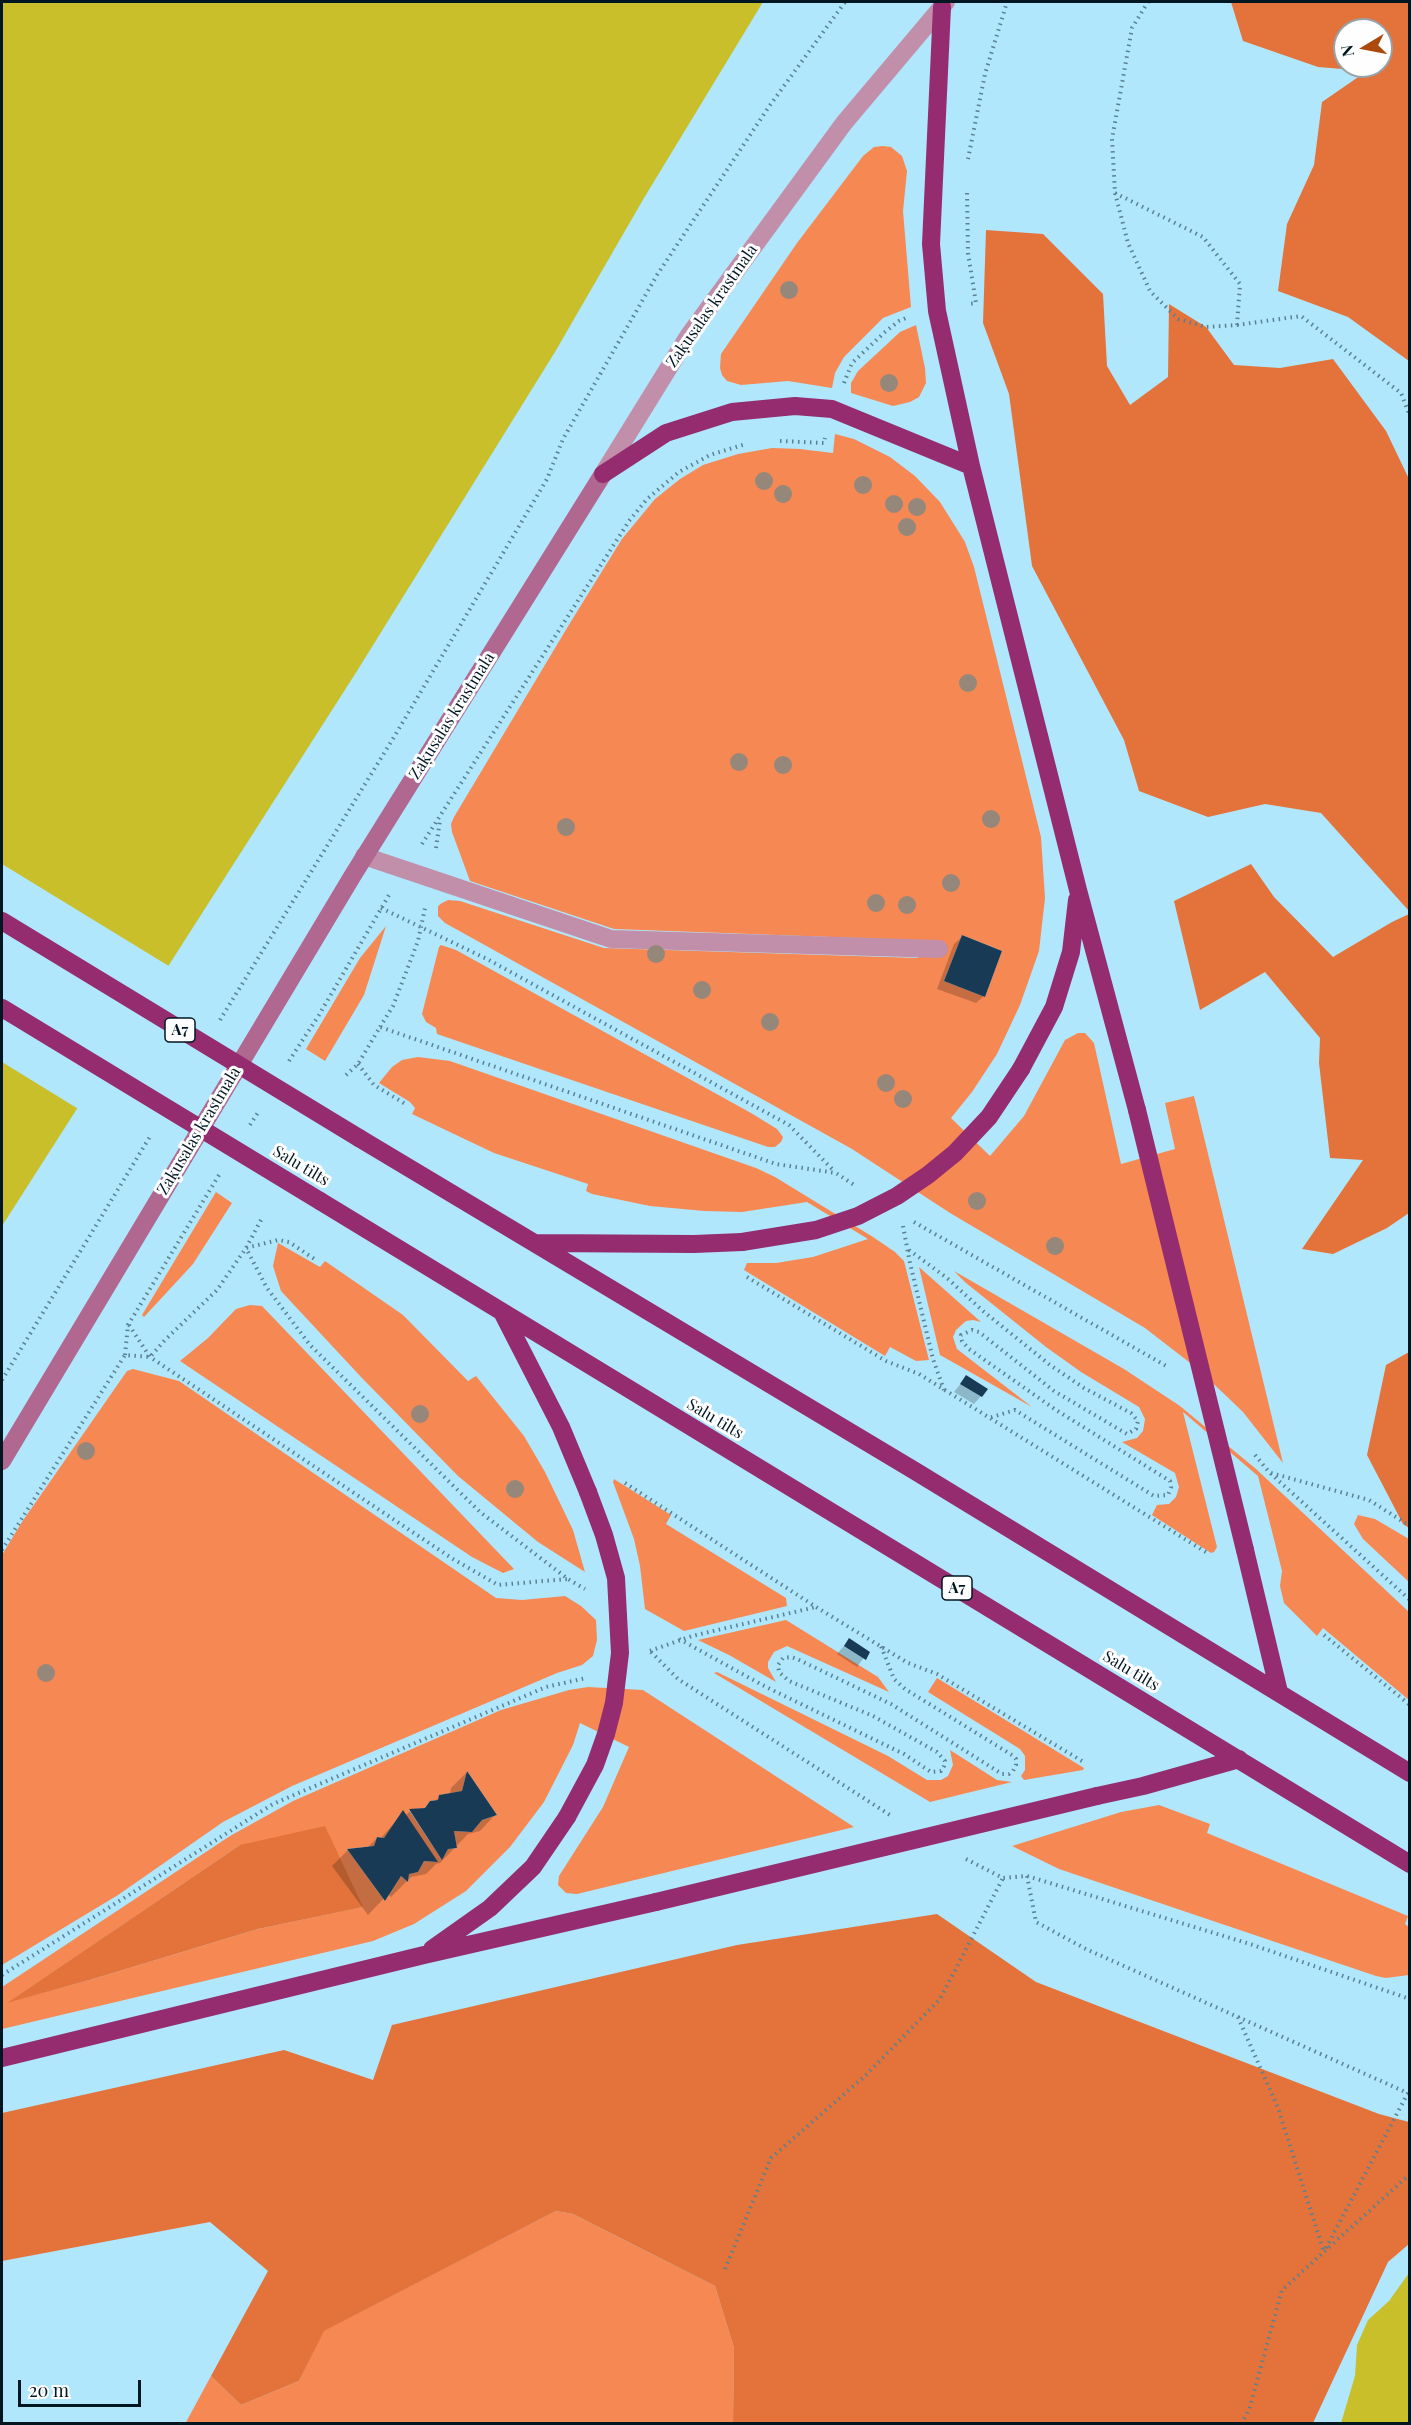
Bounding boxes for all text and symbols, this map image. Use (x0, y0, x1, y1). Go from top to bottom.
north arrow (1333, 18, 1393, 78)
text: N (1335, 43, 1358, 58)
street label: Zaķusalas krastmala (662, 241, 762, 371)
street label: Zaķusalas krastmala (405, 649, 499, 783)
road number: A7 (165, 1018, 195, 1042)
street label: Zaķusalas krastmala (153, 1064, 245, 1198)
street label: Salu tilts (269, 1142, 333, 1190)
street label: Salu tilts (683, 1395, 747, 1443)
road number: A7 (942, 1576, 972, 1600)
street label: Salu tilts (1099, 1647, 1163, 1695)
scale bar (21, 2368, 144, 2406)
text: 20 m (29, 2378, 69, 2402)

